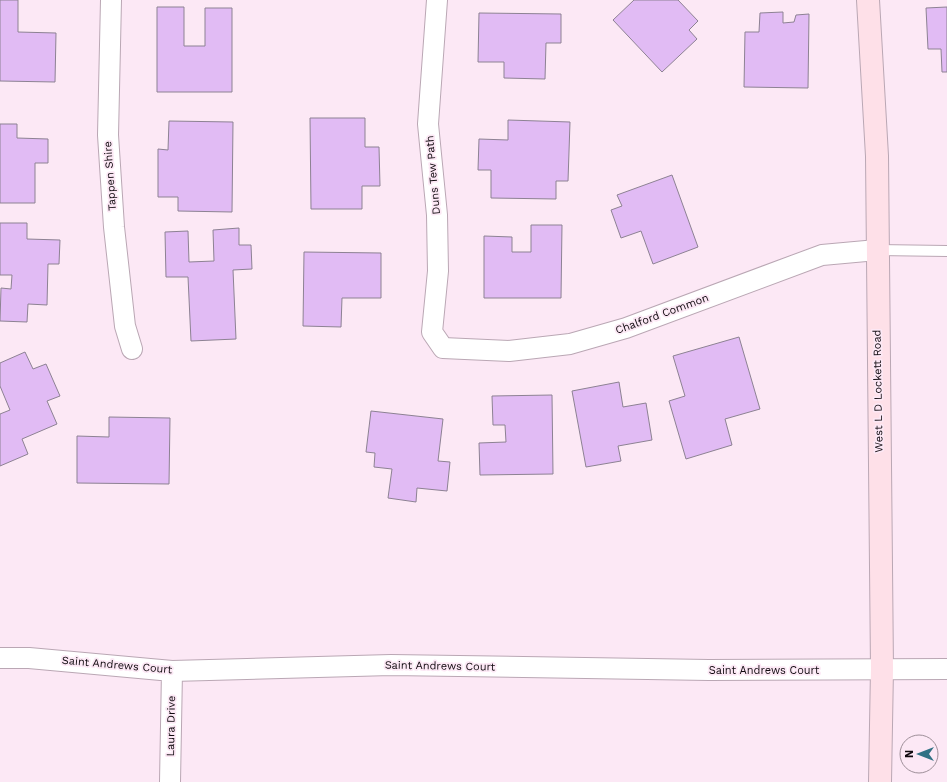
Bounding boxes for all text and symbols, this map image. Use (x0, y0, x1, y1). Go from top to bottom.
street label: Duns Tew Path (423, 135, 443, 215)
street label: Tappen Shire (101, 141, 119, 211)
street label: Chalford Common (614, 291, 710, 337)
street label: West L D Lockett Road (870, 329, 886, 453)
street label: Saint Andrews Court (61, 654, 173, 676)
street label: Saint Andrews Court (385, 659, 496, 673)
street label: Saint Andrews Court (709, 664, 820, 677)
street label: Laura Drive (164, 695, 178, 757)
north arrow (899, 734, 939, 774)
text: N (903, 750, 916, 758)

